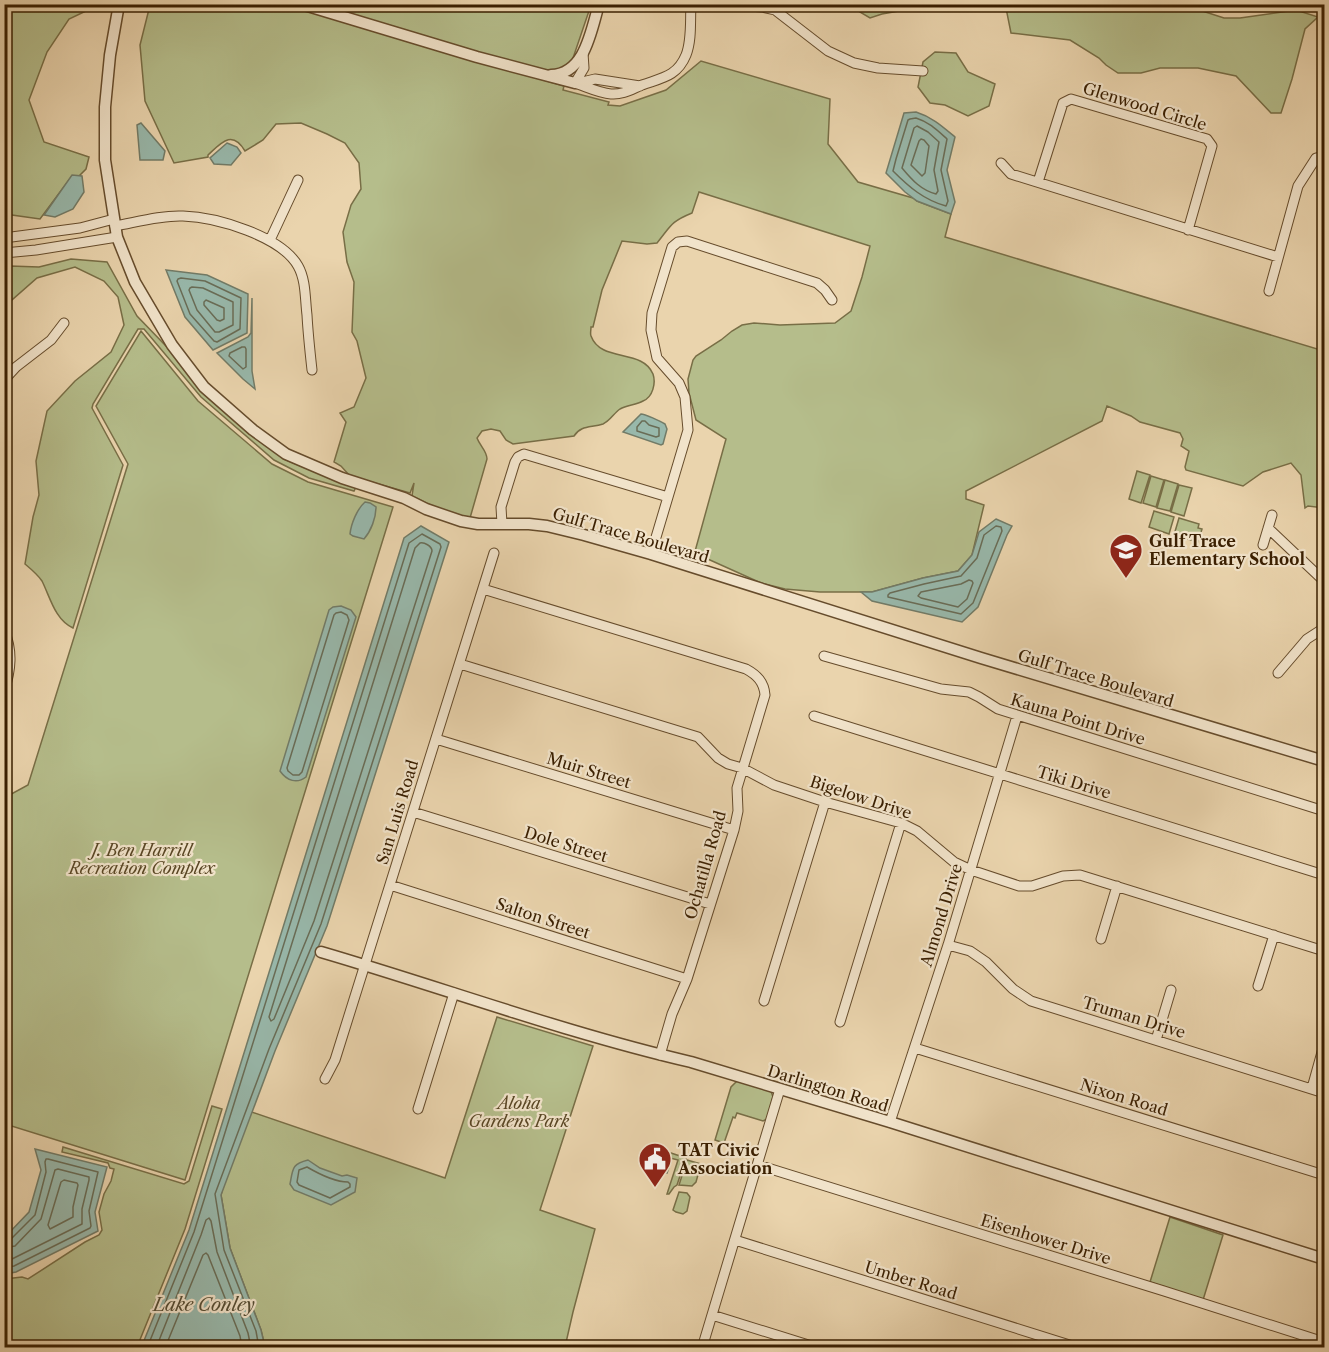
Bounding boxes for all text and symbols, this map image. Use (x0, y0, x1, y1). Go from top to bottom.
street label: Glenwood Circle (1081, 78, 1209, 134)
street label: Gulf Trace Boulevard (550, 503, 712, 567)
place label: Gulf Trace Elementary School (1149, 531, 1305, 569)
school or university icon: Gulf Trace Elementary School (1108, 532, 1144, 579)
street label: Gulf Trace Boulevard (1016, 645, 1177, 711)
street label: Kauna Point Drive (1008, 689, 1148, 749)
street label: Muir Street (545, 748, 634, 792)
street label: San Luis Road (372, 757, 422, 867)
street label: Tiki Drive (1034, 761, 1114, 803)
street label: Bigelow Drive (808, 771, 915, 823)
street label: Ochatilla Road (680, 808, 730, 922)
street label: Dole Street (522, 822, 610, 866)
park label: J. Ben Harrill Recreation Complex (67, 840, 215, 878)
street label: Almond Drive (916, 861, 966, 970)
street label: Salton Street (493, 893, 593, 943)
street label: Truman Drive (1080, 992, 1188, 1042)
street label: Darlington Road (765, 1060, 891, 1116)
street label: Nixon Road (1078, 1074, 1170, 1120)
park label: Aloha Gardens Park (469, 1093, 570, 1131)
place label: TAT Civic Association (677, 1140, 772, 1178)
public building icon: TAT Civic Association (637, 1141, 673, 1188)
street label: Eisenhower Drive (978, 1210, 1114, 1268)
street label: Umber Road (862, 1256, 960, 1304)
water label: Lake Conley (151, 1294, 255, 1316)

